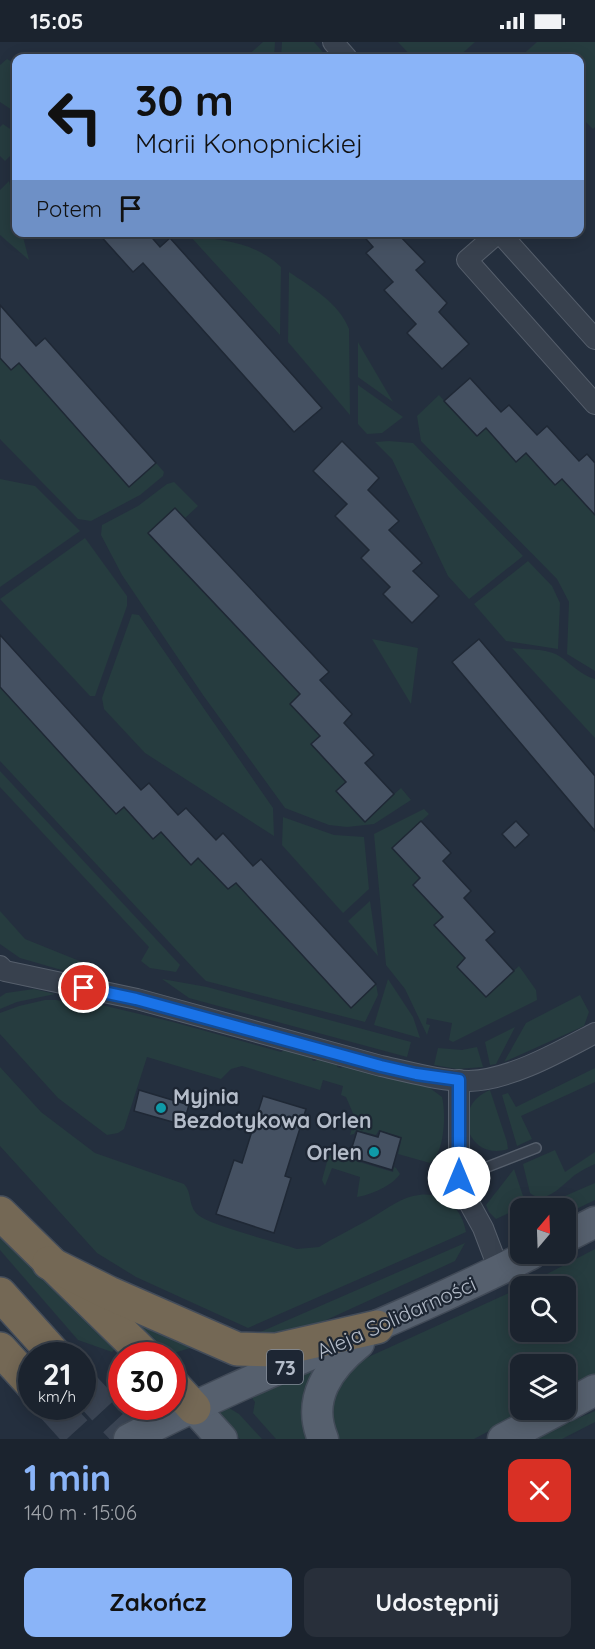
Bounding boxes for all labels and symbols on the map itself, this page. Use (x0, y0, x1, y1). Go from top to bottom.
pin (58, 962, 109, 1013)
place label: Myjnia Bezdotykowa Orlen (173, 1083, 372, 1133)
marker: Myjnia Bezdotykowa Orlen (154, 1101, 168, 1115)
place label: Orlen (307, 1139, 362, 1165)
marker: Orlen (367, 1145, 381, 1159)
position arrow (427, 1146, 491, 1210)
north arrow (510, 1198, 576, 1264)
street label: Aleja Solidarności (312, 1270, 480, 1364)
speed limit sign: 30 (108, 1342, 186, 1420)
road number: 73 (267, 1350, 303, 1384)

